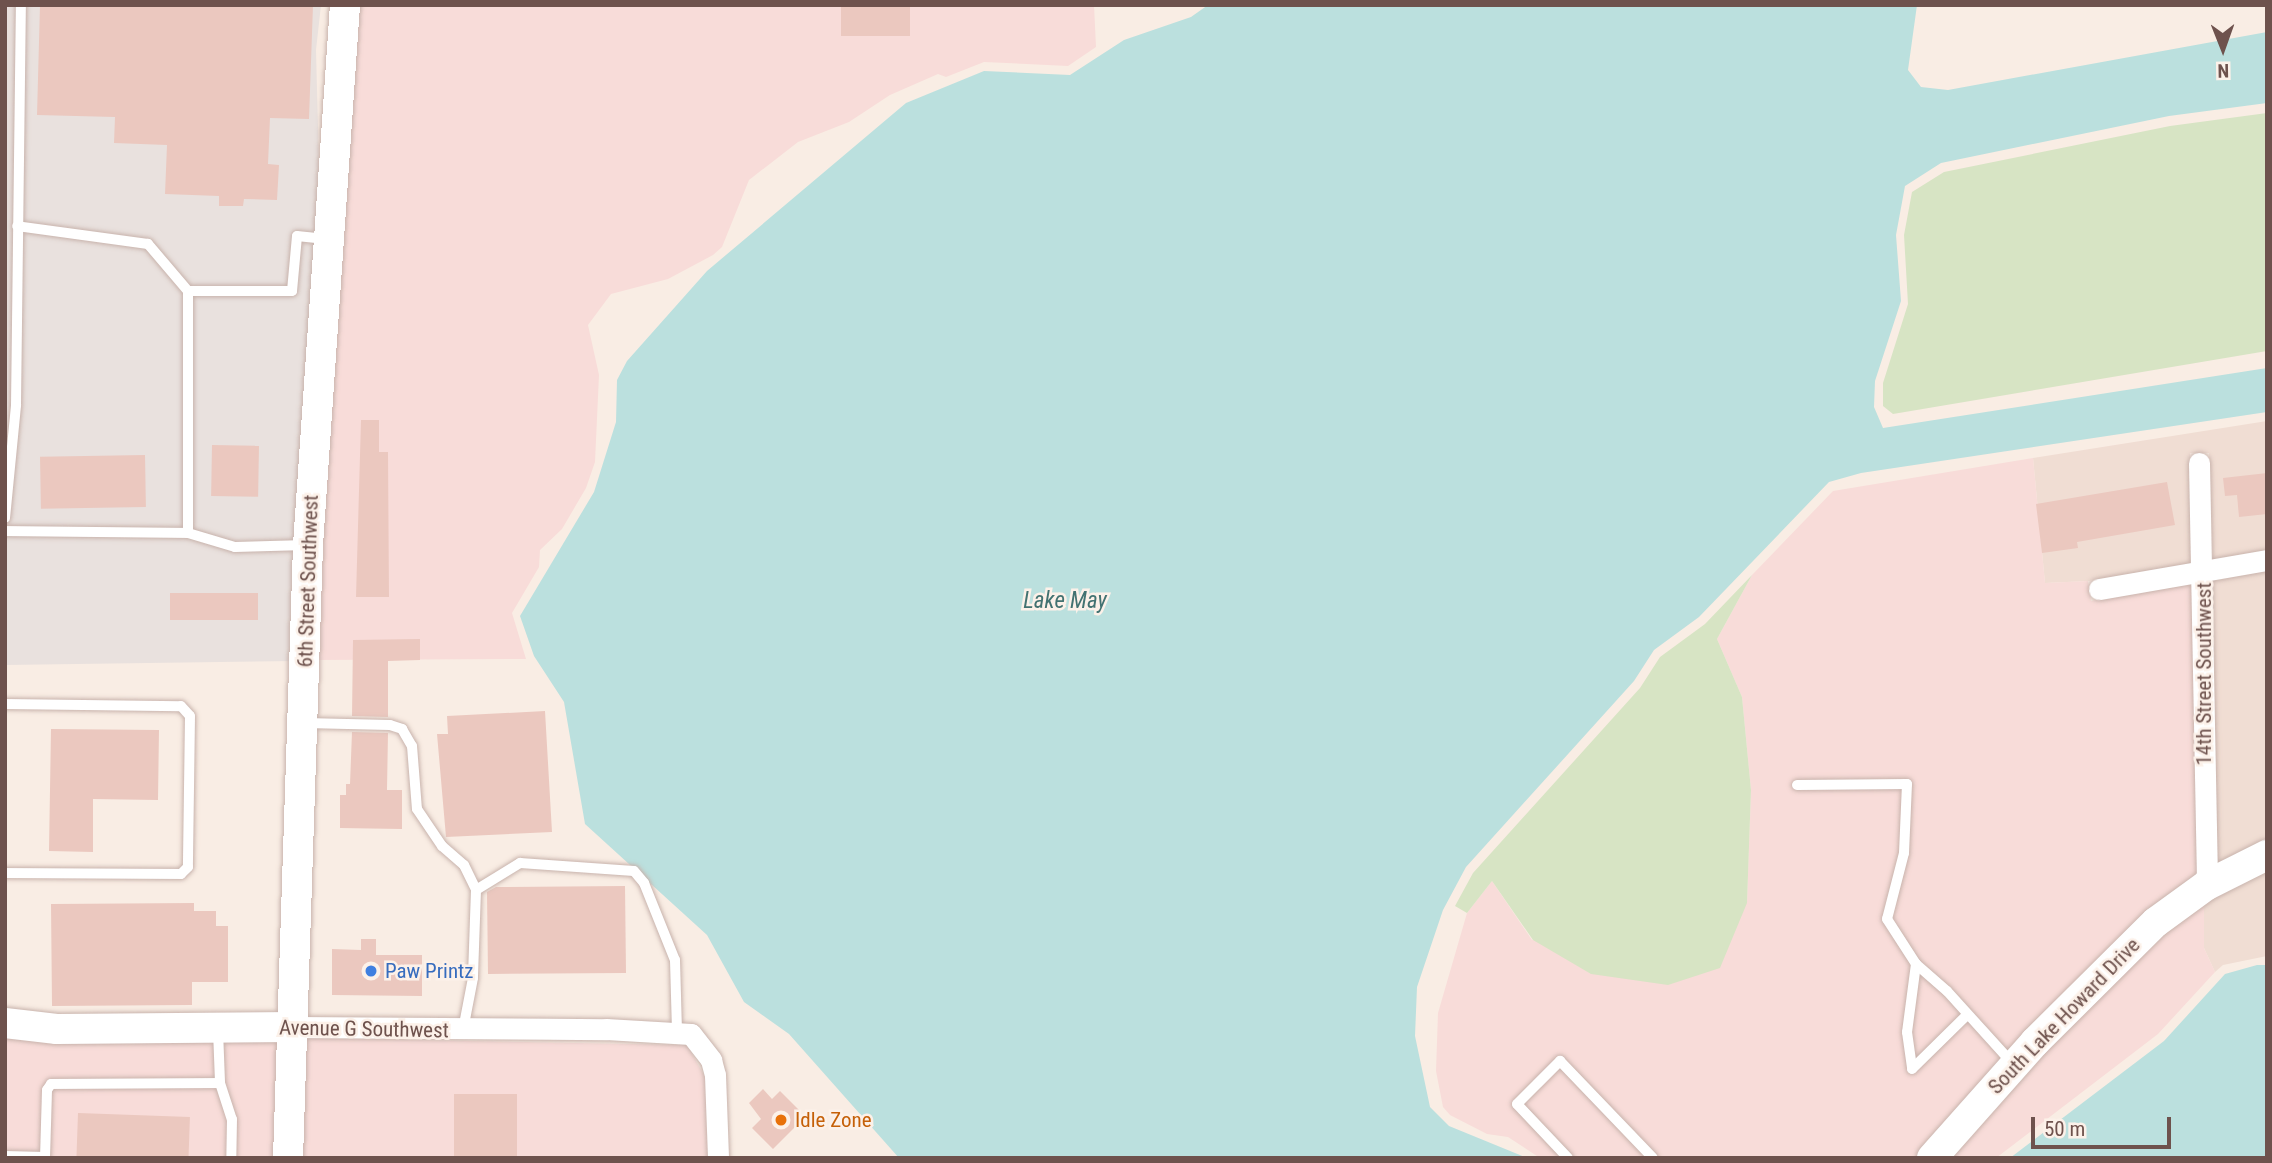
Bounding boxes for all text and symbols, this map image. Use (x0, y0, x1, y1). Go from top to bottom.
north arrow (2188, 14, 2258, 84)
text: N (2217, 59, 2229, 82)
street label: 6th Street Southwest (292, 494, 324, 668)
street label: 14th Street Southwest (2191, 582, 2217, 766)
water label: Lake May (1023, 587, 1107, 615)
street label: South Lake Howard Drive (1983, 933, 2145, 1099)
place label: Paw Printz (385, 958, 474, 984)
marker: Paw Printz (363, 963, 379, 979)
street label: Avenue G Southwest (279, 1015, 449, 1043)
scale bar (2034, 1104, 2174, 1148)
place label: Idle Zone (795, 1107, 871, 1133)
marker: Idle Zone (773, 1112, 789, 1128)
text: 50 m (2044, 1117, 2085, 1141)

